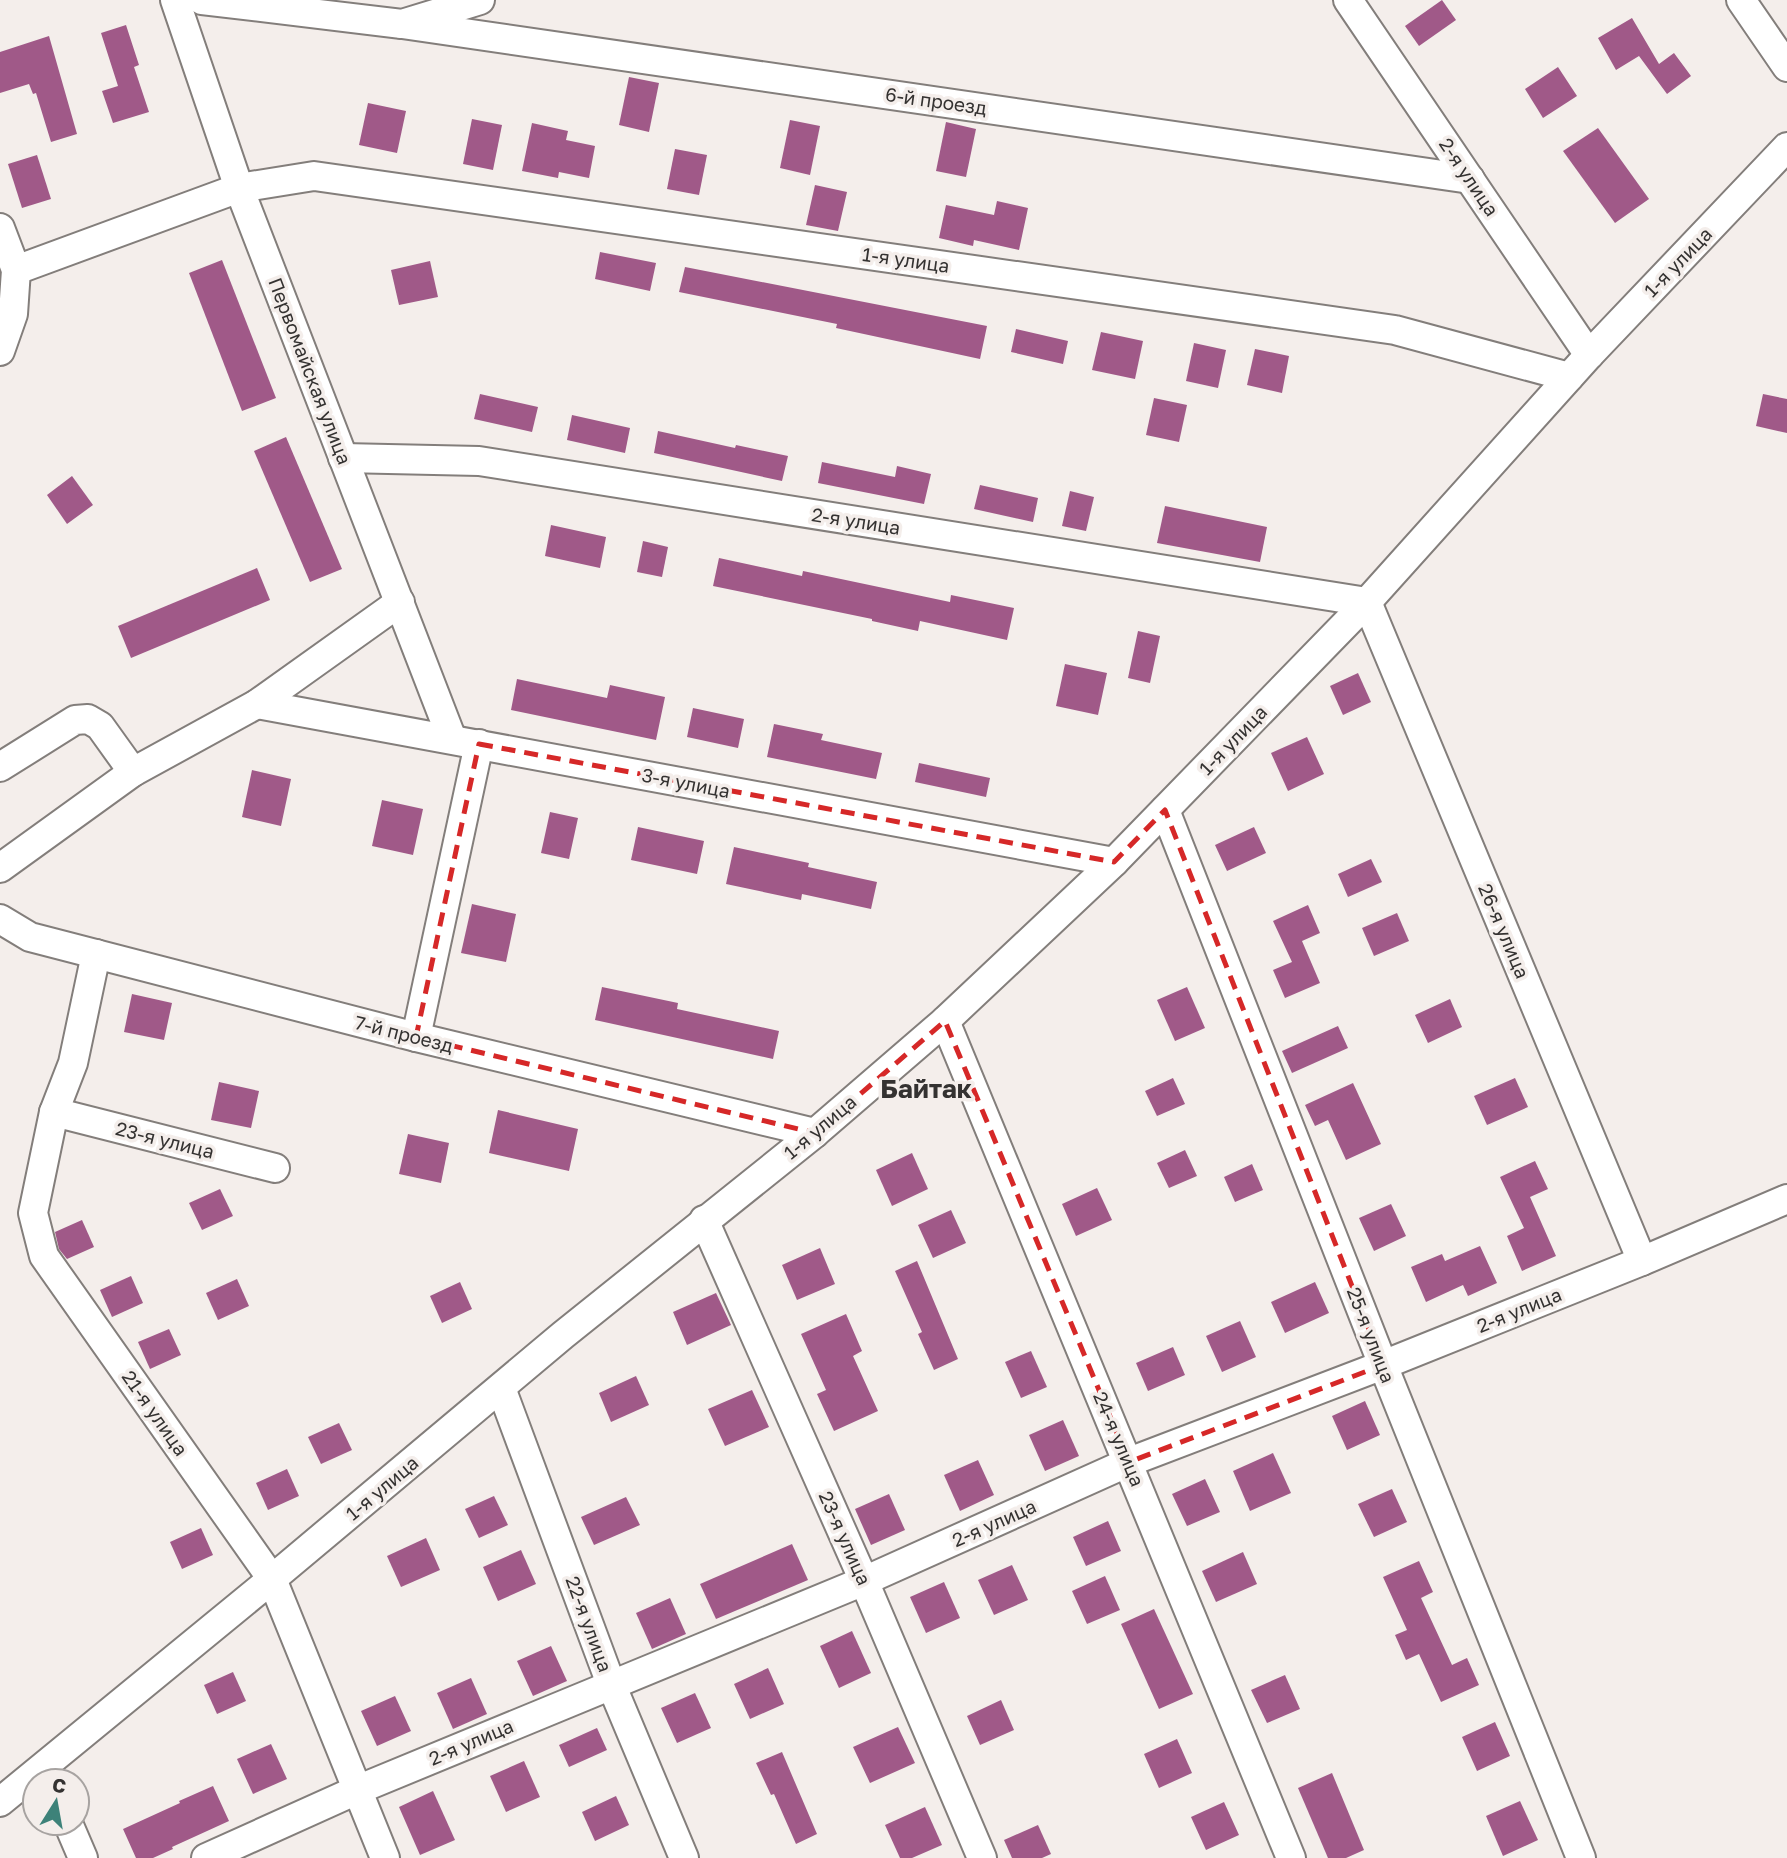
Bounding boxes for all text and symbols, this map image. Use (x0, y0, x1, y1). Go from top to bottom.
street label: 6-й проезд (884, 82, 989, 119)
street label: 2-я улица (1435, 133, 1504, 220)
street label: 1-я улица (1639, 222, 1716, 301)
street label: 1-я улица (861, 242, 951, 277)
street label: Первомайская улица (264, 274, 357, 467)
street label: 2-я улица (810, 502, 902, 539)
street label: 1-я улица (1194, 700, 1271, 779)
street label: 3-я улица (640, 763, 732, 802)
street label: 26-я улица (1474, 880, 1535, 982)
street label: 7-й проезд (353, 1010, 456, 1057)
district label: Байтак (880, 1073, 972, 1104)
street label: 1-я улица (779, 1090, 861, 1164)
street label: 23-я улица (114, 1116, 217, 1163)
street label: 2-я улица (1473, 1282, 1565, 1337)
street label: 25-я улица (1343, 1284, 1400, 1386)
street label: 21-я улица (118, 1366, 193, 1460)
street label: 24-я улица (1089, 1388, 1150, 1490)
street label: 1-я улица (341, 1451, 423, 1525)
street label: 23-я улица (814, 1487, 876, 1588)
street label: 2-я улица (948, 1494, 1039, 1551)
street label: 22-я улица (561, 1573, 617, 1675)
street label: 2-я улица (425, 1713, 516, 1770)
north arrow (21, 1767, 91, 1837)
text: С (51, 1772, 68, 1797)

